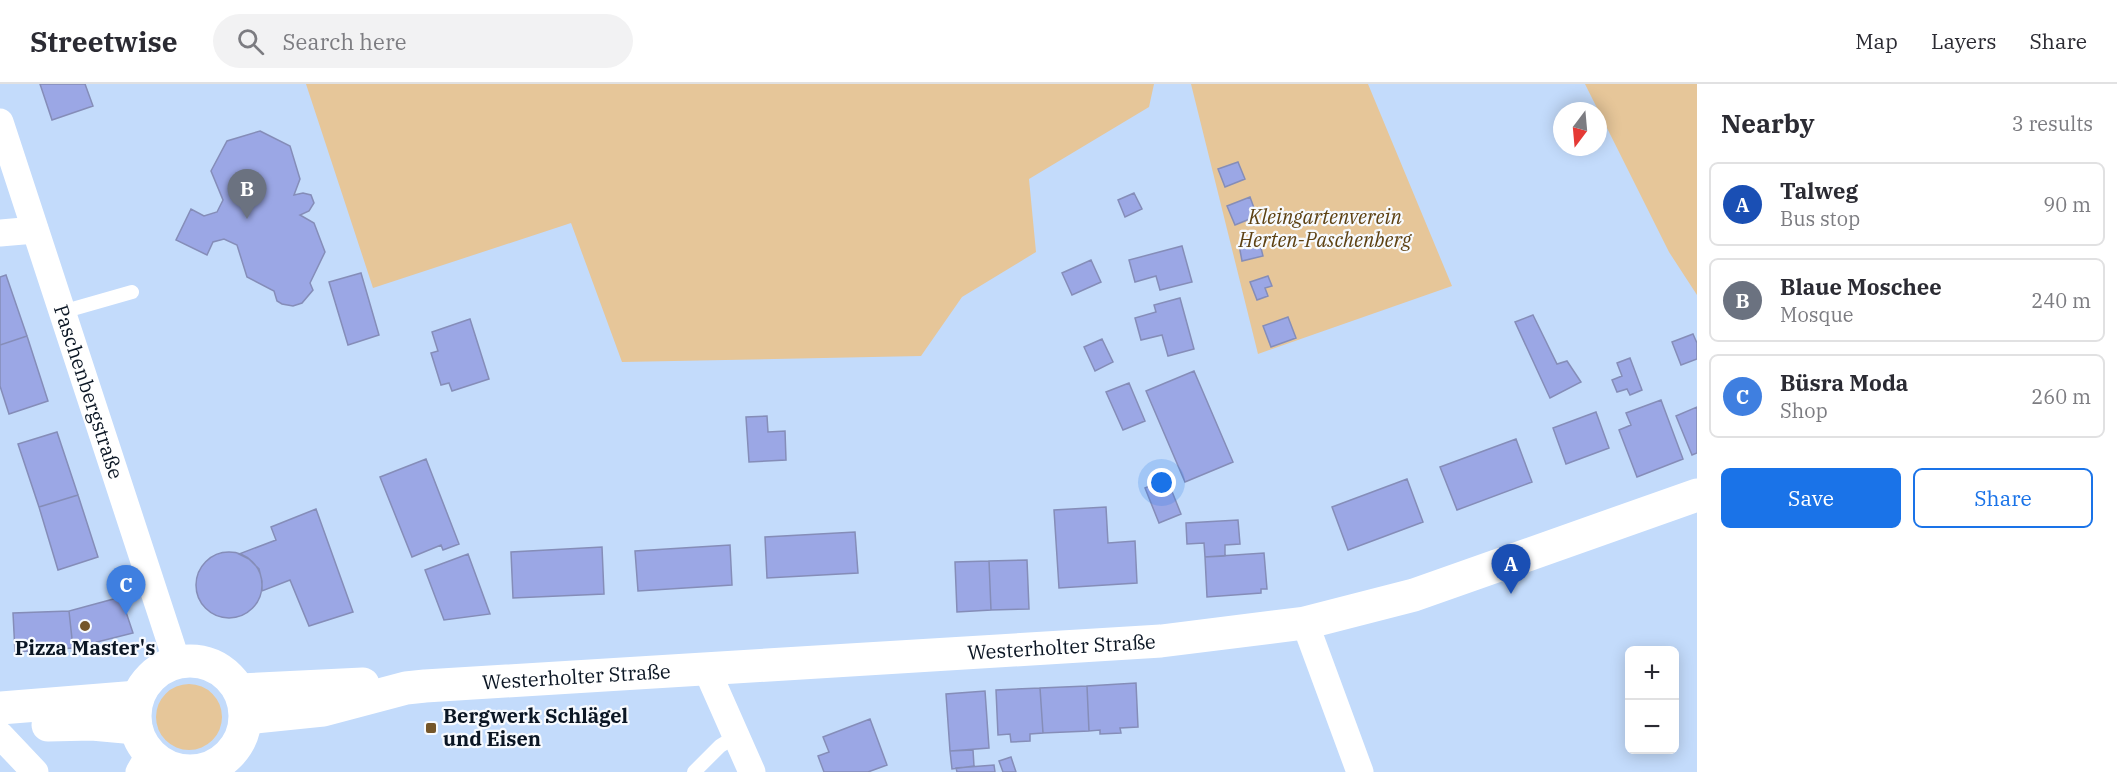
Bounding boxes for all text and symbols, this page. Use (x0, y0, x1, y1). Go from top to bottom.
search box (213, 14, 633, 68)
text: Streetwise (30, 23, 177, 60)
icon: search (234, 25, 267, 58)
text: Search here (282, 27, 406, 56)
text: Map (1855, 27, 1898, 55)
text: Layers (1931, 27, 1997, 55)
text: Share (2030, 27, 2087, 55)
north arrow (1553, 102, 1607, 156)
text: Nearby (1721, 106, 1815, 140)
text: 3 results (2012, 110, 2093, 137)
pin: B (228, 170, 266, 219)
text: Talweg (1780, 176, 1858, 205)
text: A (1736, 191, 1749, 218)
text: 90 m (2043, 191, 2091, 218)
park label: Kleingartenverein Herten-Paschenberg (1238, 203, 1412, 253)
text: Bus stop (1780, 205, 1860, 232)
text: Blaue Moschee (1780, 272, 1942, 301)
text: B (1735, 287, 1750, 314)
text: 240 m (2031, 287, 2091, 314)
street label: Paschenbergstraße (48, 301, 130, 482)
text: Mosque (1780, 301, 1854, 328)
text: Büsra Moda (1780, 368, 1908, 397)
text: C (1736, 383, 1749, 410)
text: 260 m (2031, 383, 2091, 410)
text: Shop (1780, 397, 1828, 424)
your location (1147, 468, 1176, 497)
button: Save (1721, 468, 1901, 528)
button: Share (1913, 468, 2093, 528)
pin: A (1492, 544, 1530, 594)
pin: C (106, 566, 146, 615)
marker: Pizza Master's (78, 619, 92, 633)
street label: Westerholter Straße (966, 627, 1156, 666)
place label: Pizza Master's (15, 634, 155, 661)
map controls (1625, 646, 1679, 754)
button: + (1625, 646, 1679, 700)
street label: Westerholter Straße (481, 657, 671, 695)
button: − (1625, 700, 1679, 754)
place label: Bergwerk Schlägel und Eisen (443, 702, 628, 752)
marker: Bergwerk Schlägel und Eisen (424, 721, 438, 735)

